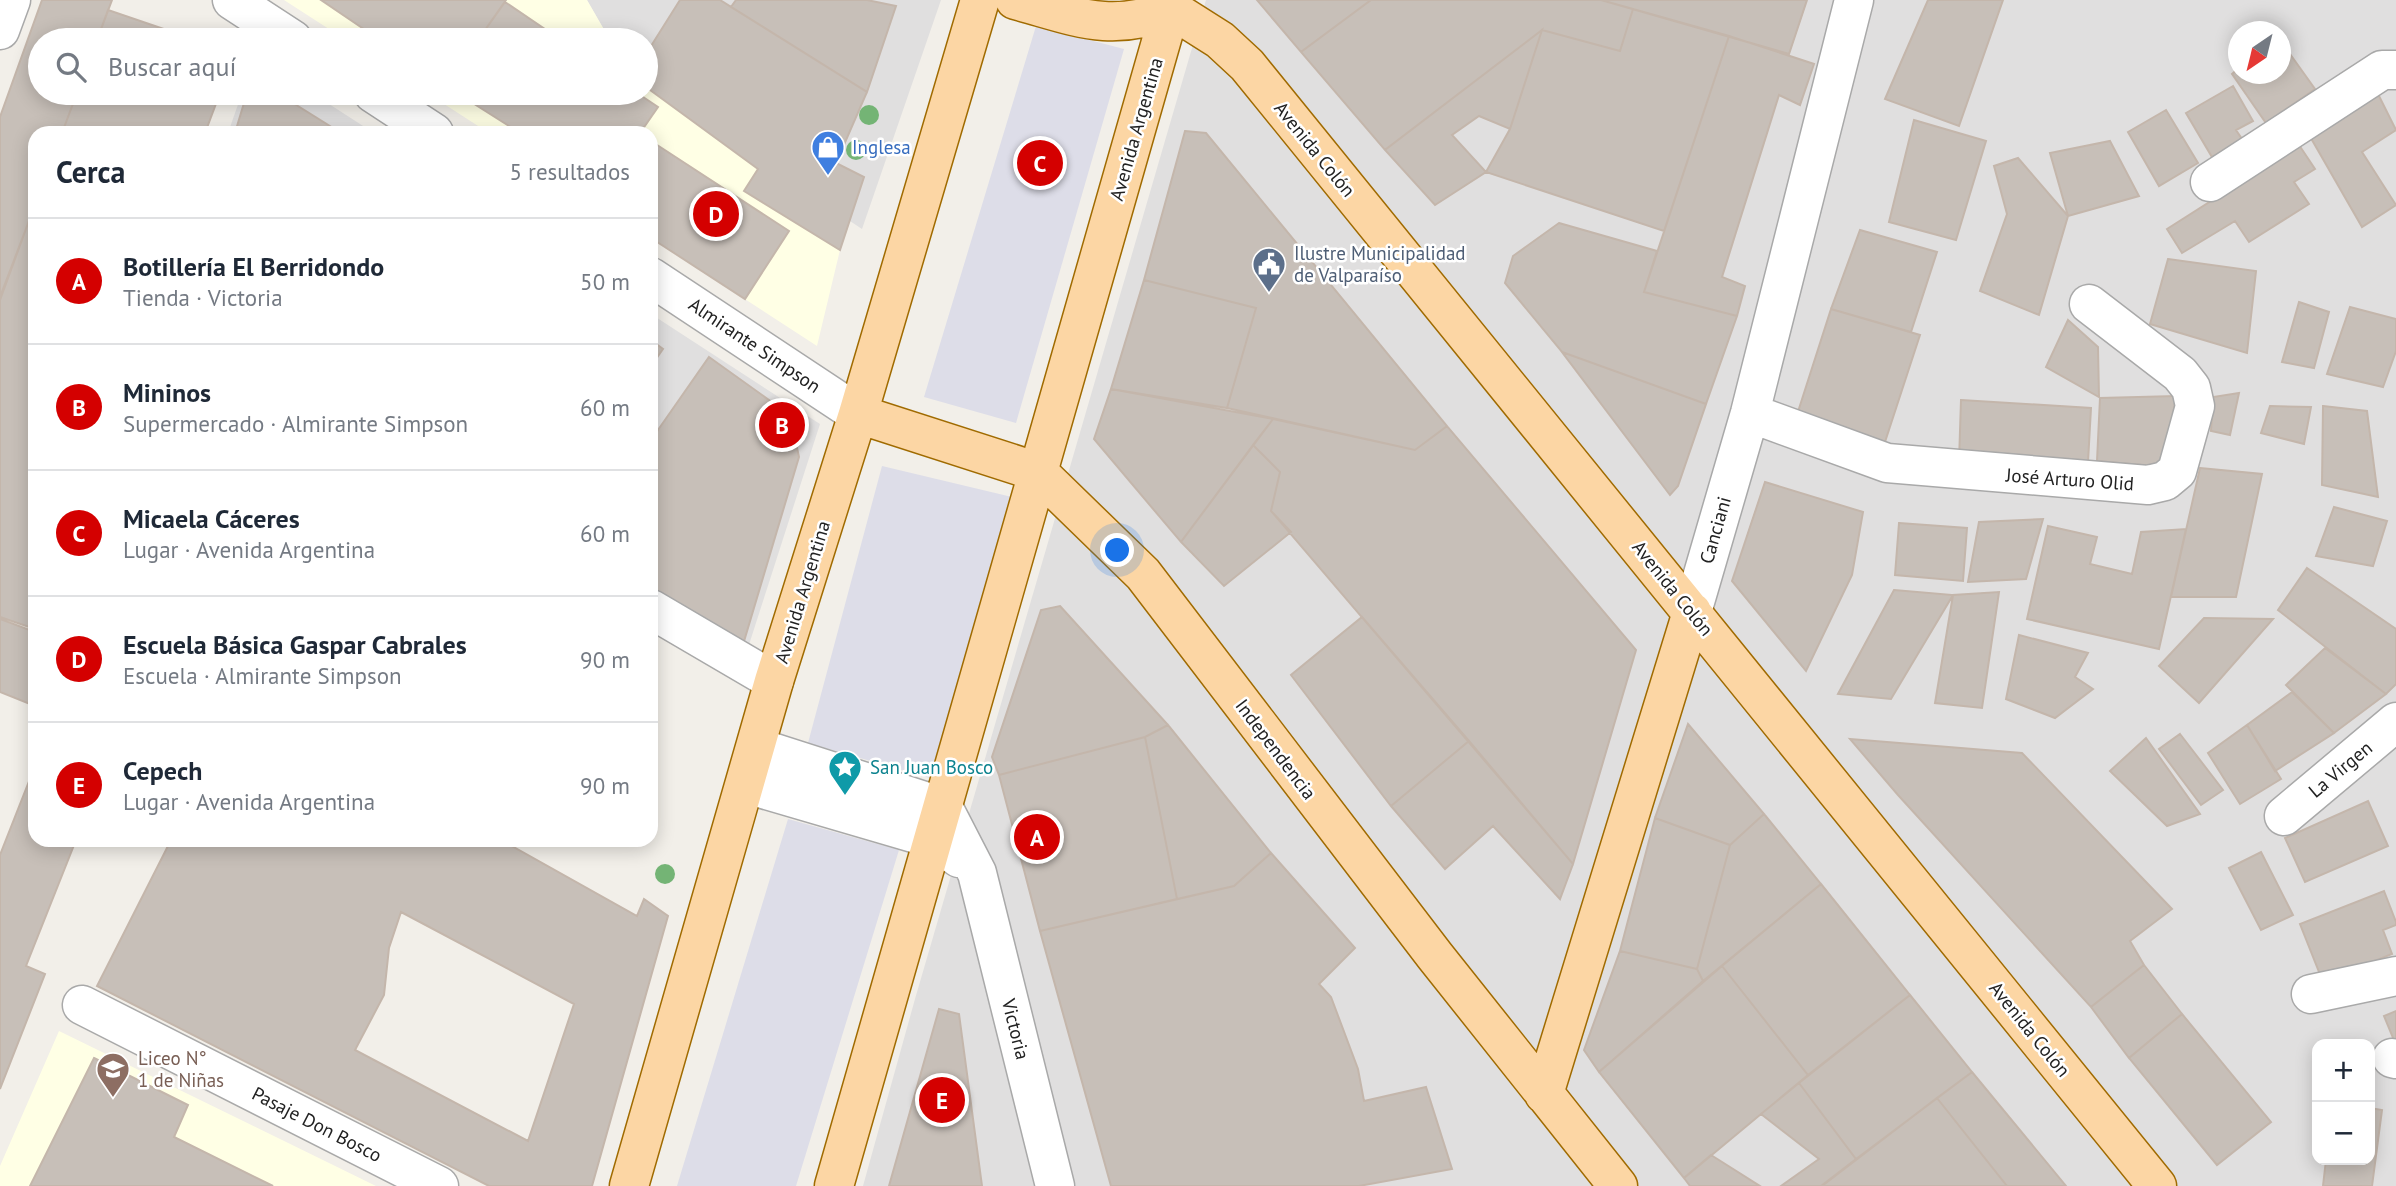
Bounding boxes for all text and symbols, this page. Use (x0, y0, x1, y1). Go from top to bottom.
north arrow (2228, 21, 2291, 84)
search box (28, 28, 658, 105)
icon: search (52, 48, 90, 86)
text: Buscar aquí (108, 50, 236, 83)
street label: Avenida Argentina (1104, 55, 1168, 203)
street label: Avenida Colón (1269, 96, 1361, 202)
shop icon: Inglesa (809, 128, 847, 177)
place label: Inglesa (852, 135, 911, 159)
pin: C (1017, 137, 1063, 189)
text: Cerca (56, 152, 125, 191)
text: 5 resultados (509, 157, 630, 186)
pin: D (693, 188, 739, 240)
place label: Ilustre Municipalidad de Valparaíso (1294, 241, 1466, 287)
public building icon: Ilustre Municipalidad de Valparaíso (1250, 245, 1288, 294)
text: Botillería El Berridondo (123, 250, 384, 283)
text: A (72, 267, 86, 296)
text: 50 m (580, 267, 630, 296)
text: Tienda · Victoria (123, 283, 283, 312)
street label: Almirante Simpson (684, 292, 826, 398)
text: Mininos (123, 376, 211, 409)
text: B (72, 393, 86, 422)
text: 60 m (580, 393, 630, 422)
pin: B (759, 399, 805, 451)
text: Supermercado · Almirante Simpson (123, 409, 468, 438)
street label: José Arturo Olid (2004, 462, 2135, 495)
street label: Canciani (1694, 494, 1736, 566)
text: Micaela Cáceres (123, 502, 300, 535)
street label: Avenida Argentina (769, 518, 835, 666)
text: C (73, 519, 85, 548)
text: 60 m (580, 519, 630, 548)
your location (1100, 533, 1134, 567)
text: Lugar · Avenida Argentina (123, 535, 375, 564)
street label: Avenida Colón (1627, 535, 1719, 641)
text: Escuela Básica Gaspar Cabrales (123, 628, 467, 661)
text: D (72, 645, 86, 674)
text: 90 m (580, 645, 630, 674)
text: Escuela · Almirante Simpson (123, 661, 402, 690)
street label: Independencia (1230, 694, 1322, 804)
street label: La Virgen (2303, 735, 2377, 803)
place icon: San Juan Bosco (826, 748, 864, 797)
text: Cepech (123, 754, 202, 787)
place label: San Juan Bosco (870, 755, 993, 779)
text: E (73, 771, 85, 800)
text: 90 m (580, 771, 630, 800)
text: Lugar · Avenida Argentina (123, 787, 375, 816)
pin: A (1014, 811, 1060, 863)
street label: Avenida Colón (1984, 976, 2076, 1082)
street label: Victoria (997, 995, 1035, 1062)
map controls (2312, 1039, 2375, 1165)
button: + (2312, 1039, 2375, 1102)
place label: Liceo N° 1 de Niñas (138, 1046, 224, 1092)
school or university icon: Liceo N° 1 de Niñas (94, 1050, 132, 1099)
pin: E (919, 1074, 965, 1126)
street label: Pasaje Don Bosco (248, 1081, 386, 1167)
button: − (2312, 1102, 2375, 1165)

